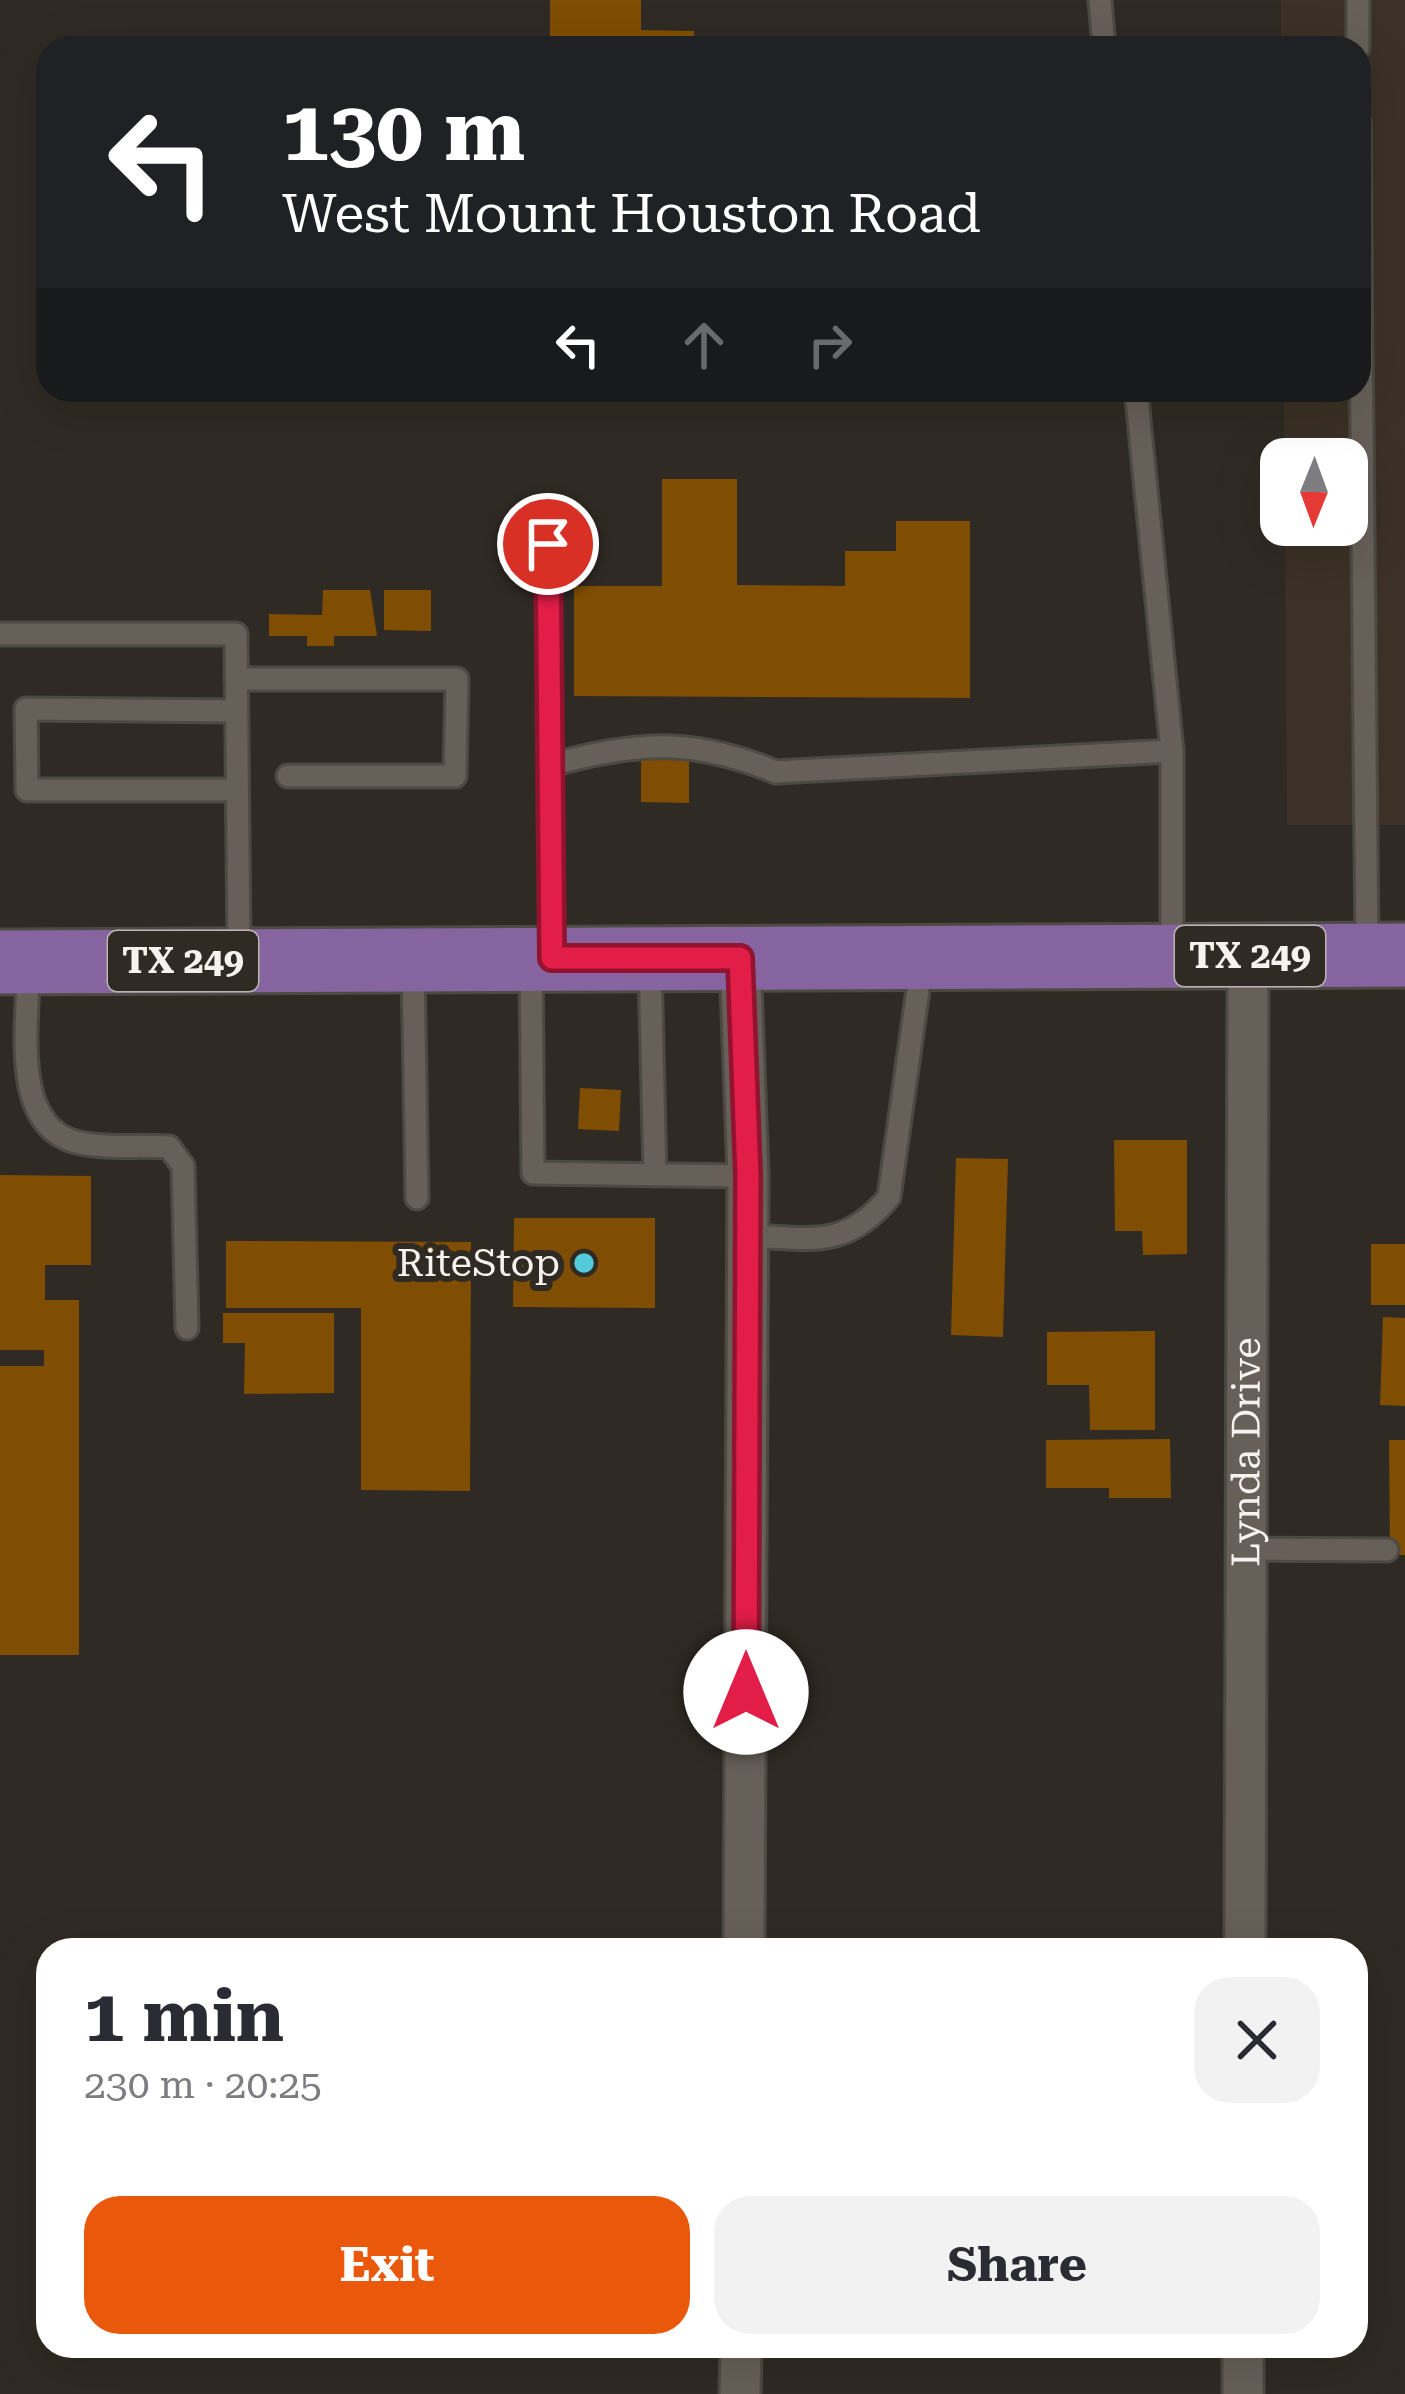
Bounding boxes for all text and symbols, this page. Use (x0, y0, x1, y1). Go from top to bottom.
text: 130 m (282, 82, 525, 180)
icon: left (84, 84, 240, 240)
text: West Mount Houston Road (282, 182, 981, 245)
icon: left (545, 312, 611, 378)
icon: ahead (671, 312, 737, 378)
icon: right (797, 312, 863, 378)
north arrow (1260, 438, 1368, 546)
map controls (1260, 438, 1368, 546)
pin (497, 493, 599, 595)
icon: arrive (515, 511, 581, 577)
road number: TX 249 (1175, 926, 1325, 986)
road number: TX 249 (108, 931, 258, 991)
place label: RiteStop (397, 1240, 560, 1286)
marker: RiteStop (571, 1250, 597, 1276)
street label: Lynda Drive (1223, 1337, 1270, 1567)
position arrow (683, 1629, 809, 1755)
text: 1 min (84, 1974, 284, 2059)
button: close (1194, 1977, 1320, 2103)
text: 230 m · 20:25 (84, 2062, 322, 2108)
button: Exit (84, 2196, 690, 2334)
button: Share (714, 2196, 1320, 2334)

